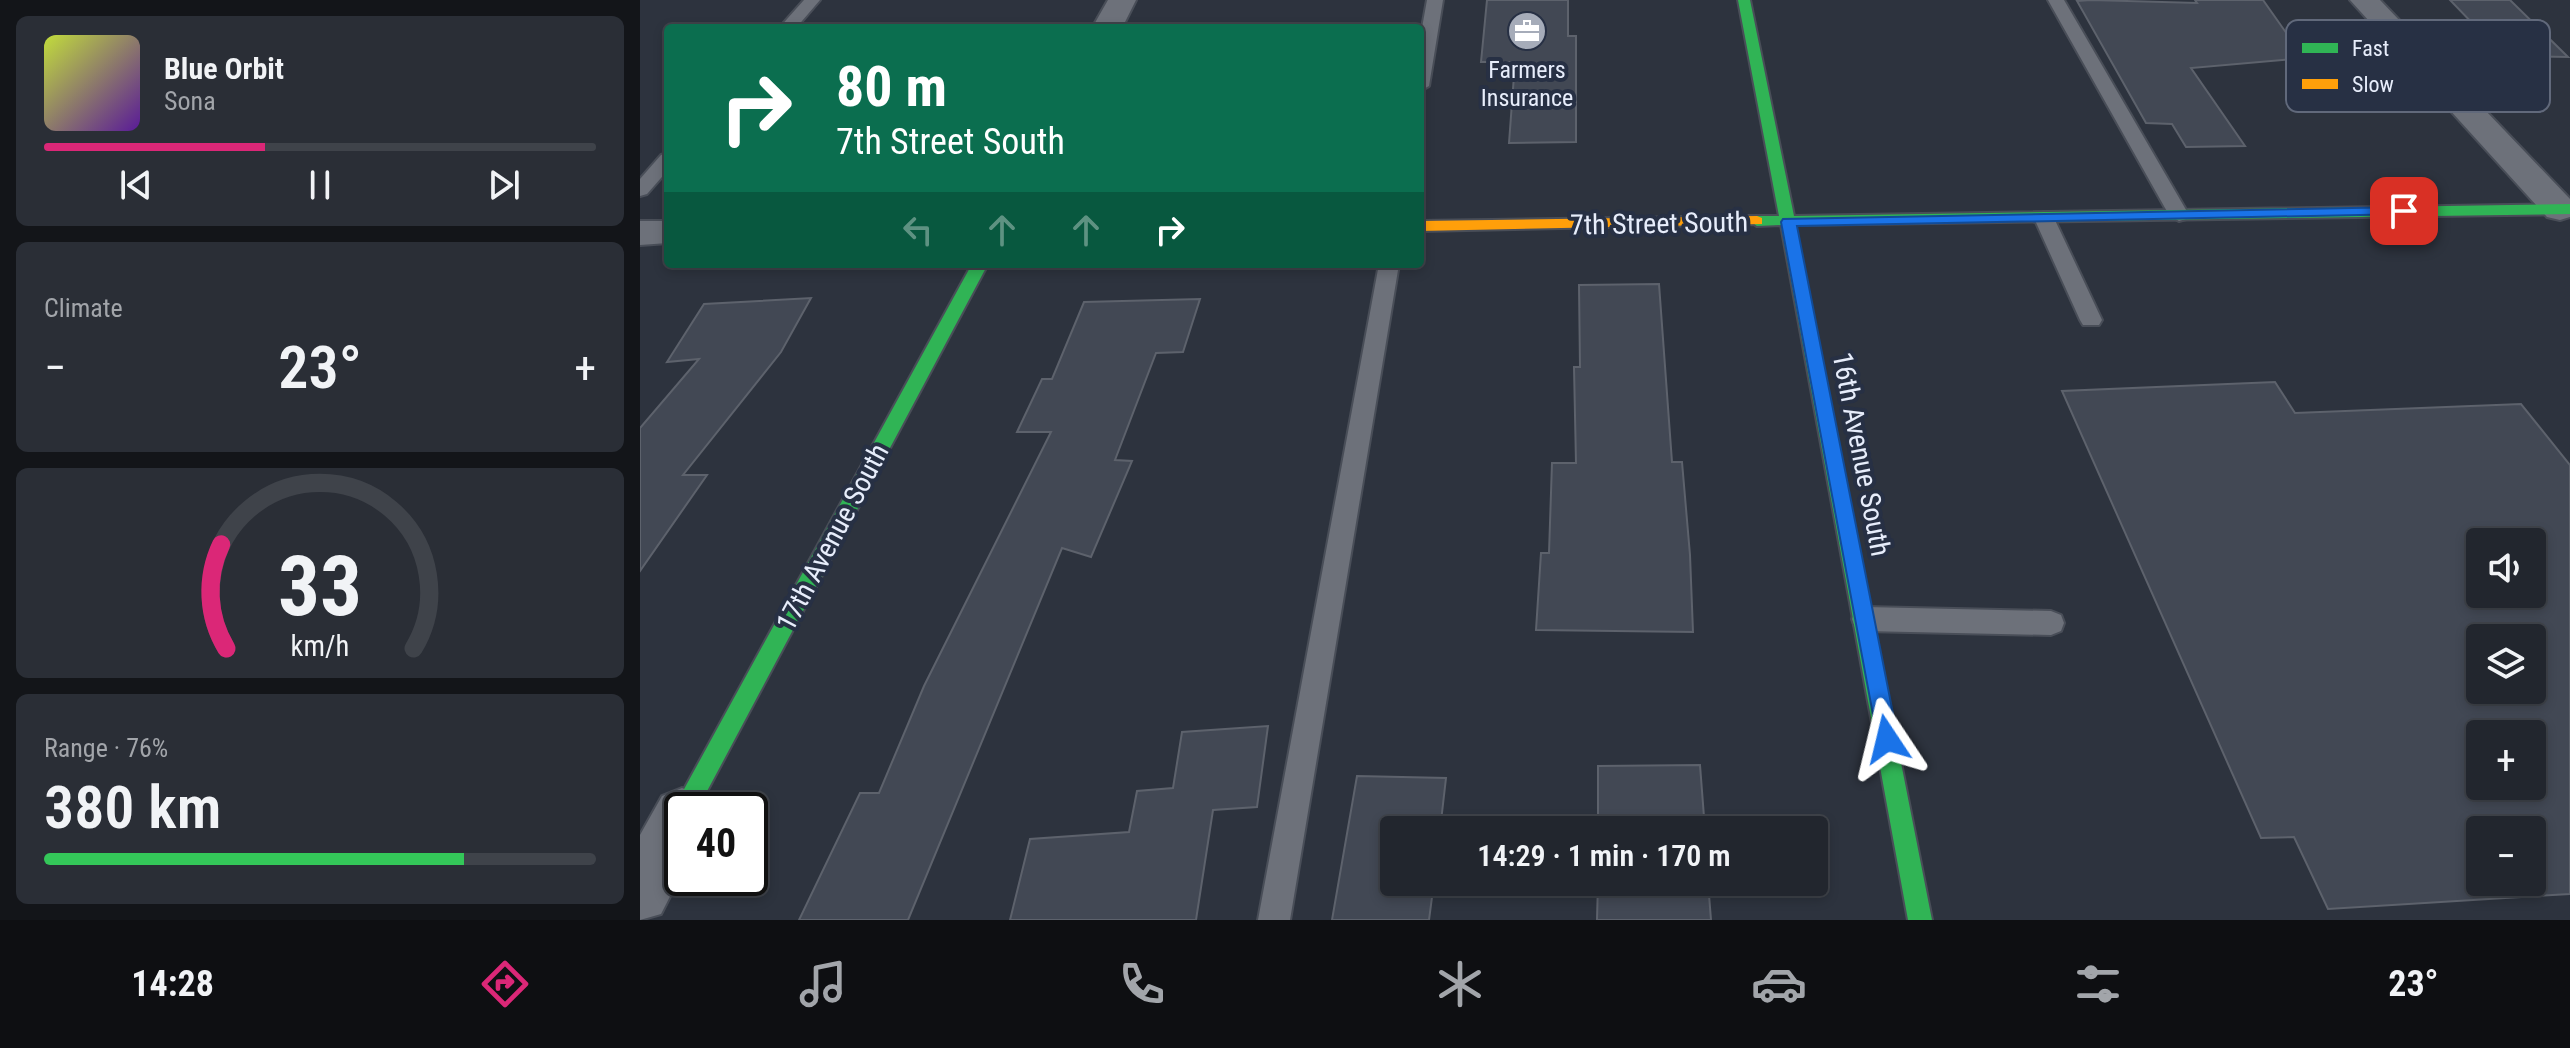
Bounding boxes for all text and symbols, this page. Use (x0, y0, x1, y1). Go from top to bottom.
office icon: Farmers Insurance (1506, 10, 1548, 52)
legend (2286, 20, 2550, 112)
text: Fast (2352, 36, 2389, 61)
text: Blue Orbit (164, 51, 284, 86)
text: 80 m (836, 54, 947, 120)
icon: right (704, 56, 808, 160)
place label: Farmers Insurance (1481, 56, 1573, 112)
text: Slow (2352, 72, 2394, 97)
text: Sona (164, 86, 216, 116)
text: 7th Street South (836, 121, 1065, 163)
icon: previous (114, 163, 158, 207)
icon: pause (298, 163, 342, 207)
icon: next (482, 163, 526, 207)
pin (2370, 177, 2438, 245)
icon: arrive (2382, 189, 2426, 233)
street label: 7th Street South (1570, 205, 1748, 242)
icon: left (896, 208, 940, 252)
icon: ahead (980, 208, 1024, 252)
icon: ahead (1064, 208, 1108, 252)
icon: right (1148, 208, 1192, 252)
text: Climate (44, 293, 123, 323)
text: 23° (278, 332, 362, 403)
text: − (44, 342, 66, 394)
text: + (574, 342, 596, 394)
street label: 16th Avenue South (1826, 349, 1897, 559)
street label: 17th Avenue South (769, 438, 896, 636)
map controls (2466, 528, 2546, 896)
button: sound (2466, 528, 2546, 608)
text: 33 (278, 538, 362, 635)
button: layers (2466, 624, 2546, 704)
text: km/h (291, 629, 349, 663)
position arrow (1845, 697, 1929, 781)
button: + (2466, 720, 2546, 800)
text: Range · 76% (44, 733, 168, 763)
text: 380 km (44, 772, 221, 843)
speed limit sign: 40 (664, 792, 768, 896)
button: − (2466, 816, 2546, 896)
text: 14:29 · 1 min · 170 m (1477, 838, 1731, 873)
icon: directions (477, 956, 533, 1012)
icon: music (795, 956, 851, 1012)
icon: phone (1114, 956, 1170, 1012)
icon: climate (1432, 956, 1488, 1012)
icon: car (1751, 956, 1807, 1012)
icon: filters (2070, 956, 2126, 1012)
text: 14:28 (131, 963, 214, 1005)
text: 23° (2388, 963, 2439, 1005)

